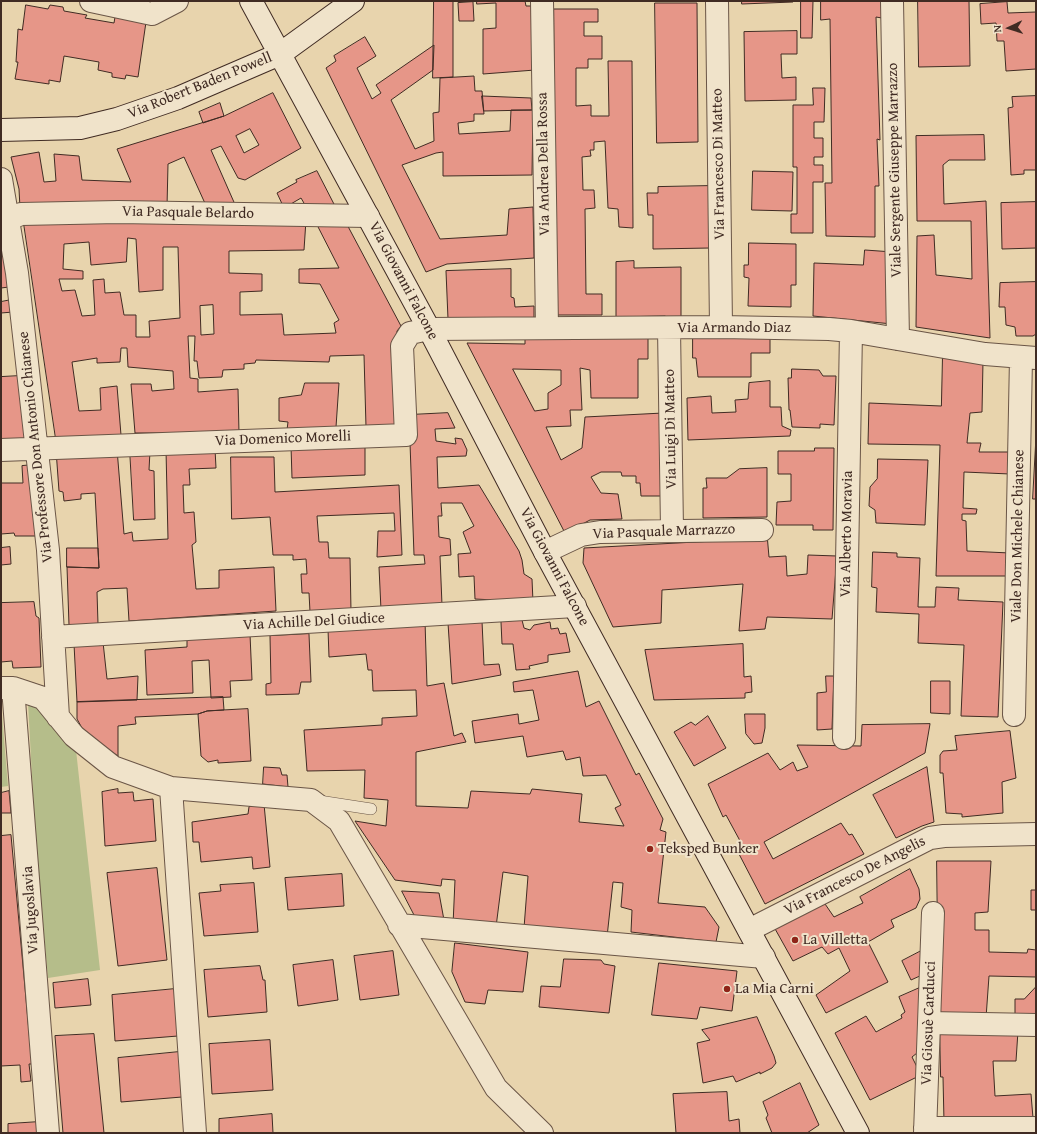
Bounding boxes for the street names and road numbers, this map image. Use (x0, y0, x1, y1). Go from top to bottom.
street label: Via Robert Baden Powell (125, 49, 275, 123)
street label: Viale Sergente Giuseppe Marrazzo (884, 62, 906, 278)
street label: Via Francesco Di Matteo (709, 88, 729, 240)
street label: Via Andrea Della Rossa (534, 92, 554, 236)
street label: Via Pasquale Belardo (122, 203, 254, 223)
street label: Via Giovanni Falcone (364, 219, 442, 343)
street label: Via Armando Diaz (677, 319, 791, 337)
street label: Via Professore Don Antonio Chianese (15, 330, 57, 564)
street label: Via Luigi Di Matteo (661, 369, 681, 489)
street label: Via Domenico Morelli (215, 428, 351, 450)
street label: Viale Don Michele Chianese (1007, 449, 1029, 623)
street label: Via Alberto Moravia (837, 471, 857, 597)
street label: Via Giovanni Falcone (515, 505, 593, 629)
street label: Via Pasquale Marrazzo (592, 521, 736, 543)
street label: Via Achille Del Giudice (243, 609, 385, 635)
street label: Via Francesco De Angelis (781, 832, 929, 920)
street label: Via Jugoslavia (19, 865, 43, 955)
street label: Via Giosuè Carducci (918, 960, 940, 1086)

